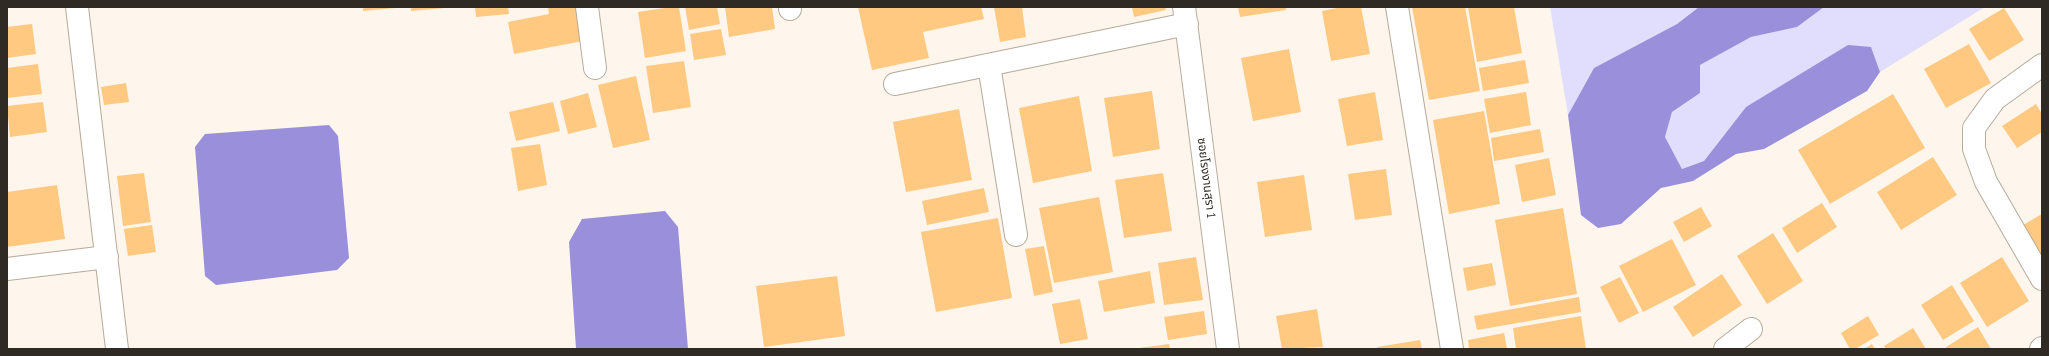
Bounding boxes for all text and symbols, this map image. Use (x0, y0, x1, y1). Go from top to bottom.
street label: ซอยโรงงานสุรา 1 (1194, 137, 1218, 219)

